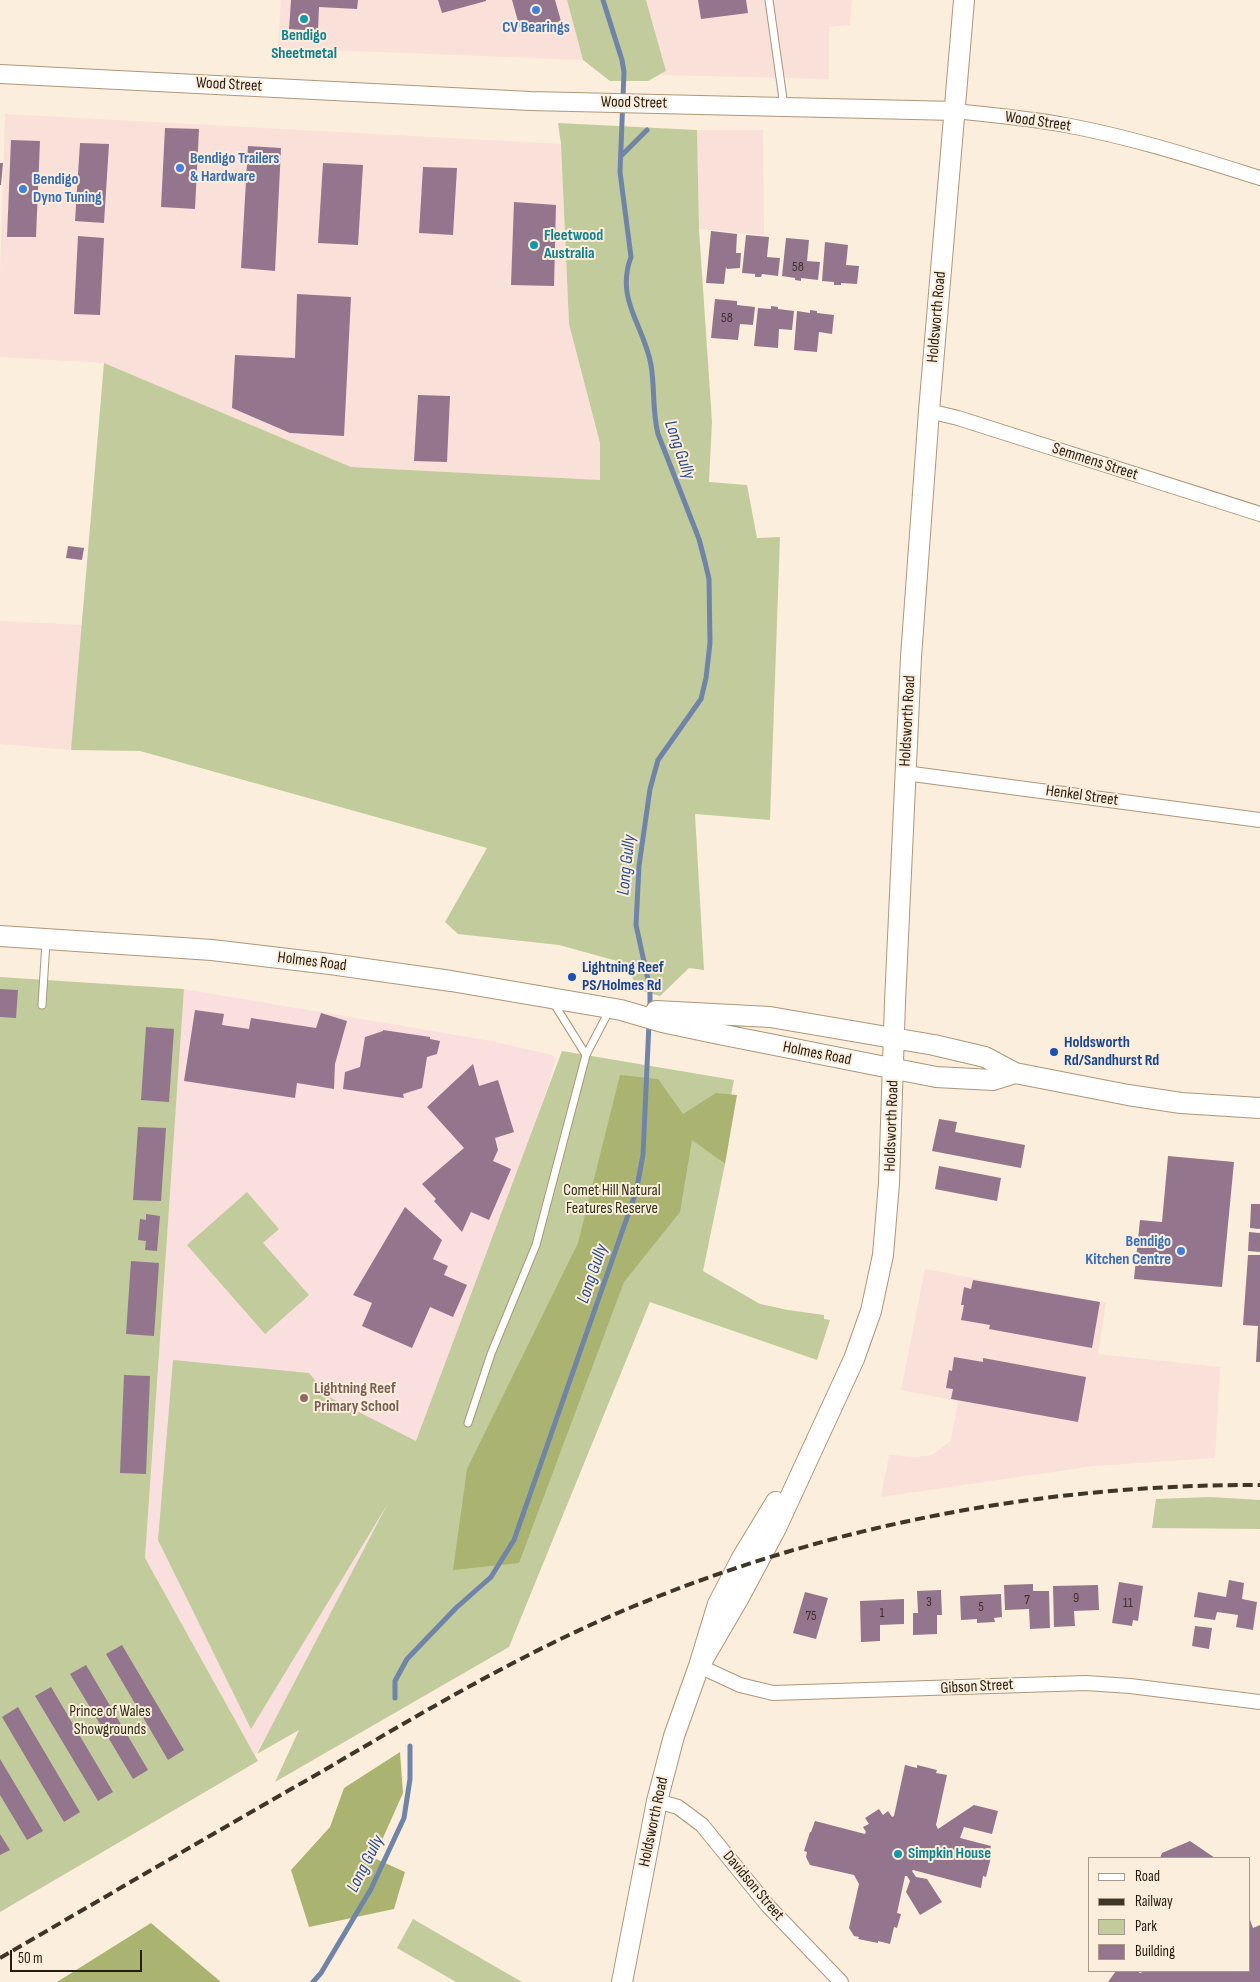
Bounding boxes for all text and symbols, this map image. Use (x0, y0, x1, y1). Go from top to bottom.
marker: CV Bearings (530, 4, 542, 16)
marker: Bendigo Sheetmetal (298, 13, 310, 25)
place label: CV Bearings (502, 18, 570, 38)
place label: Bendigo Sheetmetal (271, 26, 337, 64)
street label: Wood Street (195, 74, 263, 96)
street label: Wood Street (601, 93, 667, 113)
street label: Wood Street (1004, 108, 1072, 136)
place label: Bendigo Trailers & Hardware (190, 149, 280, 187)
marker: Bendigo Trailers & Hardware (174, 162, 186, 174)
place label: Bendigo Dyno Tuning (33, 170, 102, 208)
marker: Bendigo Dyno Tuning (17, 183, 29, 195)
place label: Fleetwood Australia (544, 226, 603, 264)
marker: Fleetwood Australia (528, 239, 540, 251)
house number: 58 (792, 259, 804, 275)
street label: Holdsworth Road (923, 271, 951, 363)
house number: 58 (721, 310, 733, 326)
water label: Long Gully (659, 418, 699, 482)
street label: Semmens Street (1050, 439, 1140, 485)
street label: Holdsworth Road (896, 675, 920, 767)
street label: Henkel Street (1045, 781, 1119, 811)
water label: Long Gully (613, 834, 641, 896)
street label: Holmes Road (276, 948, 348, 976)
place label: Lightning Reef PS/Holmes Rd (582, 958, 664, 996)
marker: Lightning Reef PS/Holmes Rd (566, 971, 578, 983)
place label: Holdsworth Rd/Sandhurst Rd (1064, 1033, 1159, 1071)
street label: Holmes Road (781, 1038, 853, 1070)
marker: Holdsworth Rd/Sandhurst Rd (1048, 1046, 1060, 1058)
street label: Holdsworth Road (881, 1080, 903, 1172)
park label: Comet Hill Natural Features Reserve (563, 1181, 661, 1219)
place label: Bendigo Kitchen Centre (1085, 1232, 1171, 1270)
water label: Long Gully (573, 1242, 613, 1306)
marker: Bendigo Kitchen Centre (1175, 1245, 1187, 1257)
place label: Lightning Reef Primary School (314, 1379, 399, 1417)
marker: Lightning Reef Primary School (298, 1392, 310, 1404)
house number: 9 (1073, 1590, 1079, 1606)
house number: 7 (1024, 1592, 1030, 1608)
house number: 3 (926, 1594, 932, 1610)
house number: 11 (1123, 1595, 1133, 1611)
house number: 5 (978, 1599, 984, 1615)
house number: 1 (880, 1605, 884, 1621)
house number: 75 (805, 1608, 817, 1624)
street label: Gibson Street (940, 1675, 1014, 1699)
park label: Prince of Wales Showgrounds (69, 1702, 151, 1740)
street label: Holdsworth Road (635, 1775, 673, 1869)
water label: Long Gully (343, 1832, 389, 1896)
place label: Simpkin House (908, 1844, 991, 1864)
street label: Davidson Street (718, 1847, 788, 1925)
marker: Simpkin House (892, 1848, 904, 1860)
legend (1088, 1857, 1250, 1972)
text: Road (1135, 1867, 1160, 1886)
text: Railway (1135, 1892, 1173, 1911)
text: Park (1135, 1917, 1157, 1936)
scale bar (12, 1940, 145, 1972)
text: Building (1135, 1942, 1175, 1961)
text: 50 m (18, 1949, 43, 1968)

